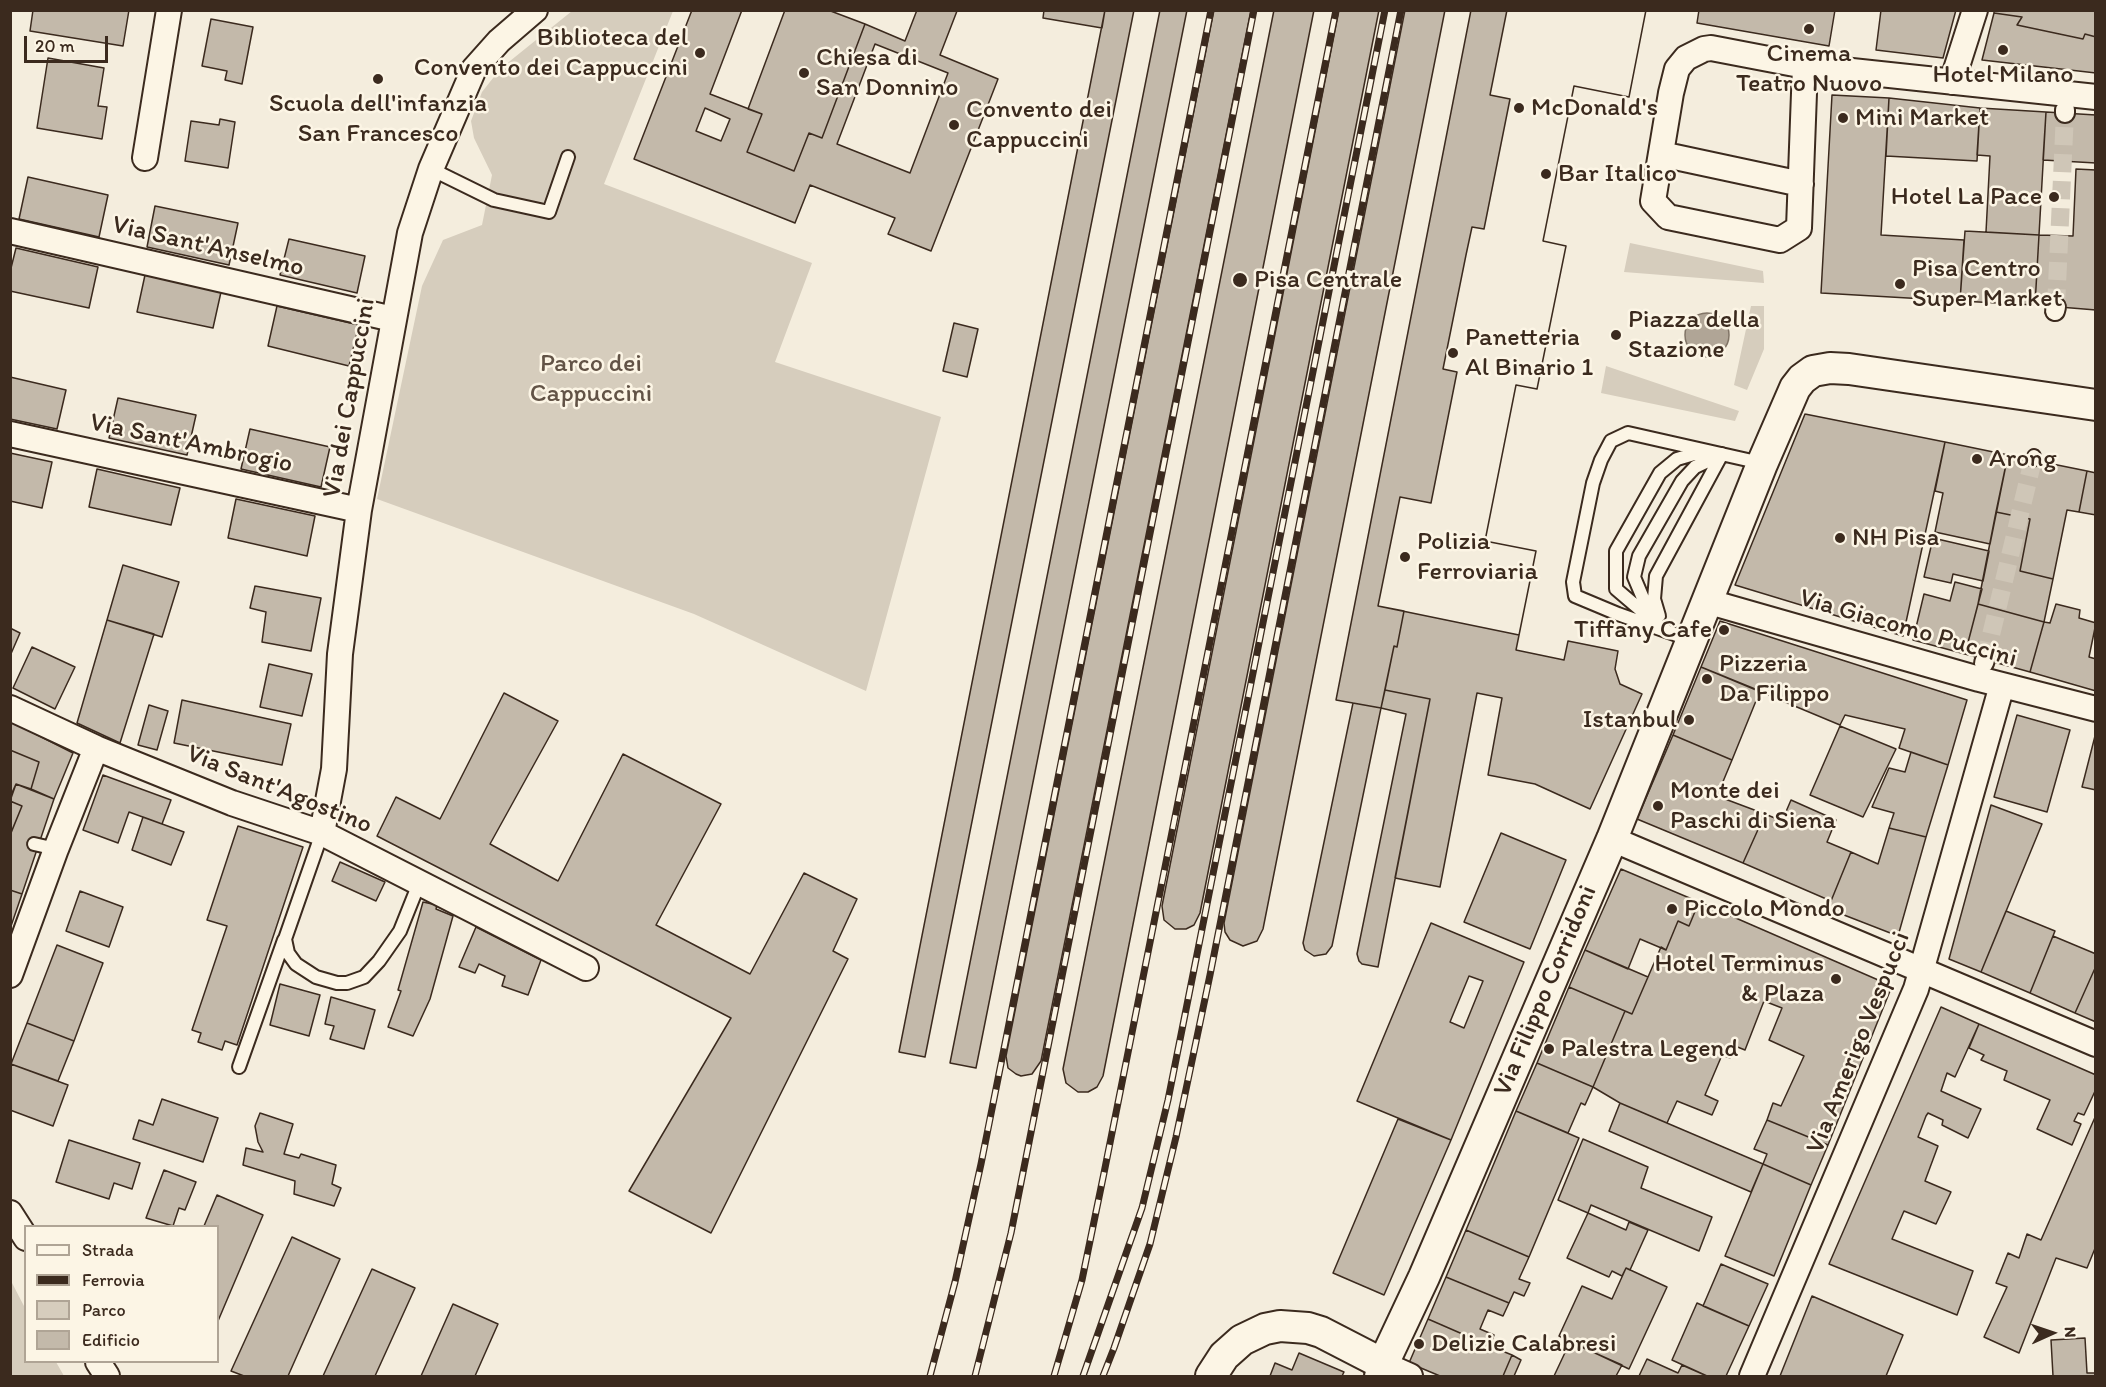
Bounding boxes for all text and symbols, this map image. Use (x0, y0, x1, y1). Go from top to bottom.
place label: Biblioteca del Convento dei Cappuccini (414, 22, 688, 83)
marker: Cinema Teatro Nuovo (1802, 22, 1816, 36)
scale bar (27, 24, 111, 62)
text: 20 m (35, 35, 75, 57)
place label: Cinema Teatro Nuovo (1736, 38, 1882, 100)
place label: Chiesa di San Donnino (816, 42, 958, 104)
marker: Hotel Milano (1996, 43, 2010, 57)
marker: Biblioteca del Convento dei Cappuccini (693, 46, 707, 60)
place label: Hotel Milano (1933, 59, 2073, 91)
marker: Chiesa di San Donnino (797, 66, 811, 80)
marker: Scuola dell'infanzia San Francesco (371, 72, 385, 86)
place label: Scuola dell'infanzia San Francesco (269, 88, 487, 150)
place label: McDonald's (1531, 92, 1658, 124)
place label: Convento dei Cappuccini (966, 94, 1112, 156)
marker: McDonald's (1512, 101, 1526, 115)
place label: Mini Market (1855, 102, 1989, 134)
marker: Mini Market (1836, 111, 1850, 125)
marker: Convento dei Cappuccini (947, 118, 961, 132)
place label: Bar Italico (1558, 158, 1677, 190)
marker: Bar Italico (1539, 167, 1553, 181)
place label: Hotel La Pace (1891, 181, 2042, 213)
marker: Hotel La Pace (2047, 190, 2061, 204)
street label: Via Sant'Anselmo (109, 210, 307, 284)
place label: Pisa Centro Super Market (1912, 253, 2062, 314)
place label: Pisa Centrale (1254, 264, 1402, 296)
marker: Pisa Centrale (1231, 271, 1249, 289)
marker: Pisa Centro Super Market (1893, 277, 1907, 291)
street label: Via dei Cappuccini (317, 296, 383, 500)
place label: Piazza della Stazione (1628, 304, 1760, 366)
place label: Panetteria Al Binario 1 (1465, 322, 1593, 384)
marker: Piazza della Stazione (1609, 328, 1623, 342)
marker: Panetteria Al Binario 1 (1446, 346, 1460, 360)
park label: Parco dei Cappuccini (530, 348, 652, 410)
street label: Via Sant'Ambrogio (87, 407, 295, 481)
place label: Arong (1989, 443, 2056, 475)
marker: Arong (1970, 452, 1984, 466)
place label: NH Pisa (1852, 522, 1939, 554)
place label: Polizia Ferroviaria (1417, 526, 1538, 588)
marker: NH Pisa (1833, 531, 1847, 545)
marker: Polizia Ferroviaria (1398, 550, 1412, 564)
street label: Via Giacomo Puccini (1796, 583, 2020, 675)
place label: Tiffany Cafe (1574, 614, 1712, 646)
marker: Tiffany Cafe (1717, 623, 1731, 637)
place label: Pizzeria Da Filippo (1719, 648, 1829, 710)
marker: Pizzeria Da Filippo (1700, 672, 1714, 686)
place label: Istanbul (1583, 704, 1677, 736)
marker: Istanbul (1682, 713, 1696, 727)
street label: Via Sant'Agostino (182, 739, 376, 841)
place label: Monte dei Paschi di Siena (1670, 775, 1836, 837)
marker: Monte dei Paschi di Siena (1651, 799, 1665, 813)
street label: Via Filippo Corridoni (1488, 881, 1604, 1101)
place label: Piccolo Mondo (1684, 893, 1845, 925)
marker: Piccolo Mondo (1665, 902, 1679, 916)
street label: Via Amerigo Vespucci (1800, 927, 1918, 1159)
place label: Hotel Terminus & Plaza (1654, 948, 1824, 1010)
marker: Hotel Terminus & Plaza (1829, 972, 1843, 986)
place label: Palestra Legend (1561, 1033, 1739, 1065)
marker: Palestra Legend (1542, 1042, 1556, 1056)
legend (24, 1225, 219, 1363)
text: Strada (82, 1239, 134, 1261)
text: Ferrovia (82, 1269, 145, 1291)
text: Parco (82, 1299, 126, 1321)
north arrow (2022, 1303, 2082, 1363)
text: N (2061, 1326, 2080, 1338)
place label: Delizie Calabresi (1431, 1328, 1616, 1360)
text: Edificio (82, 1329, 140, 1351)
marker: Delizie Calabresi (1412, 1337, 1426, 1351)

